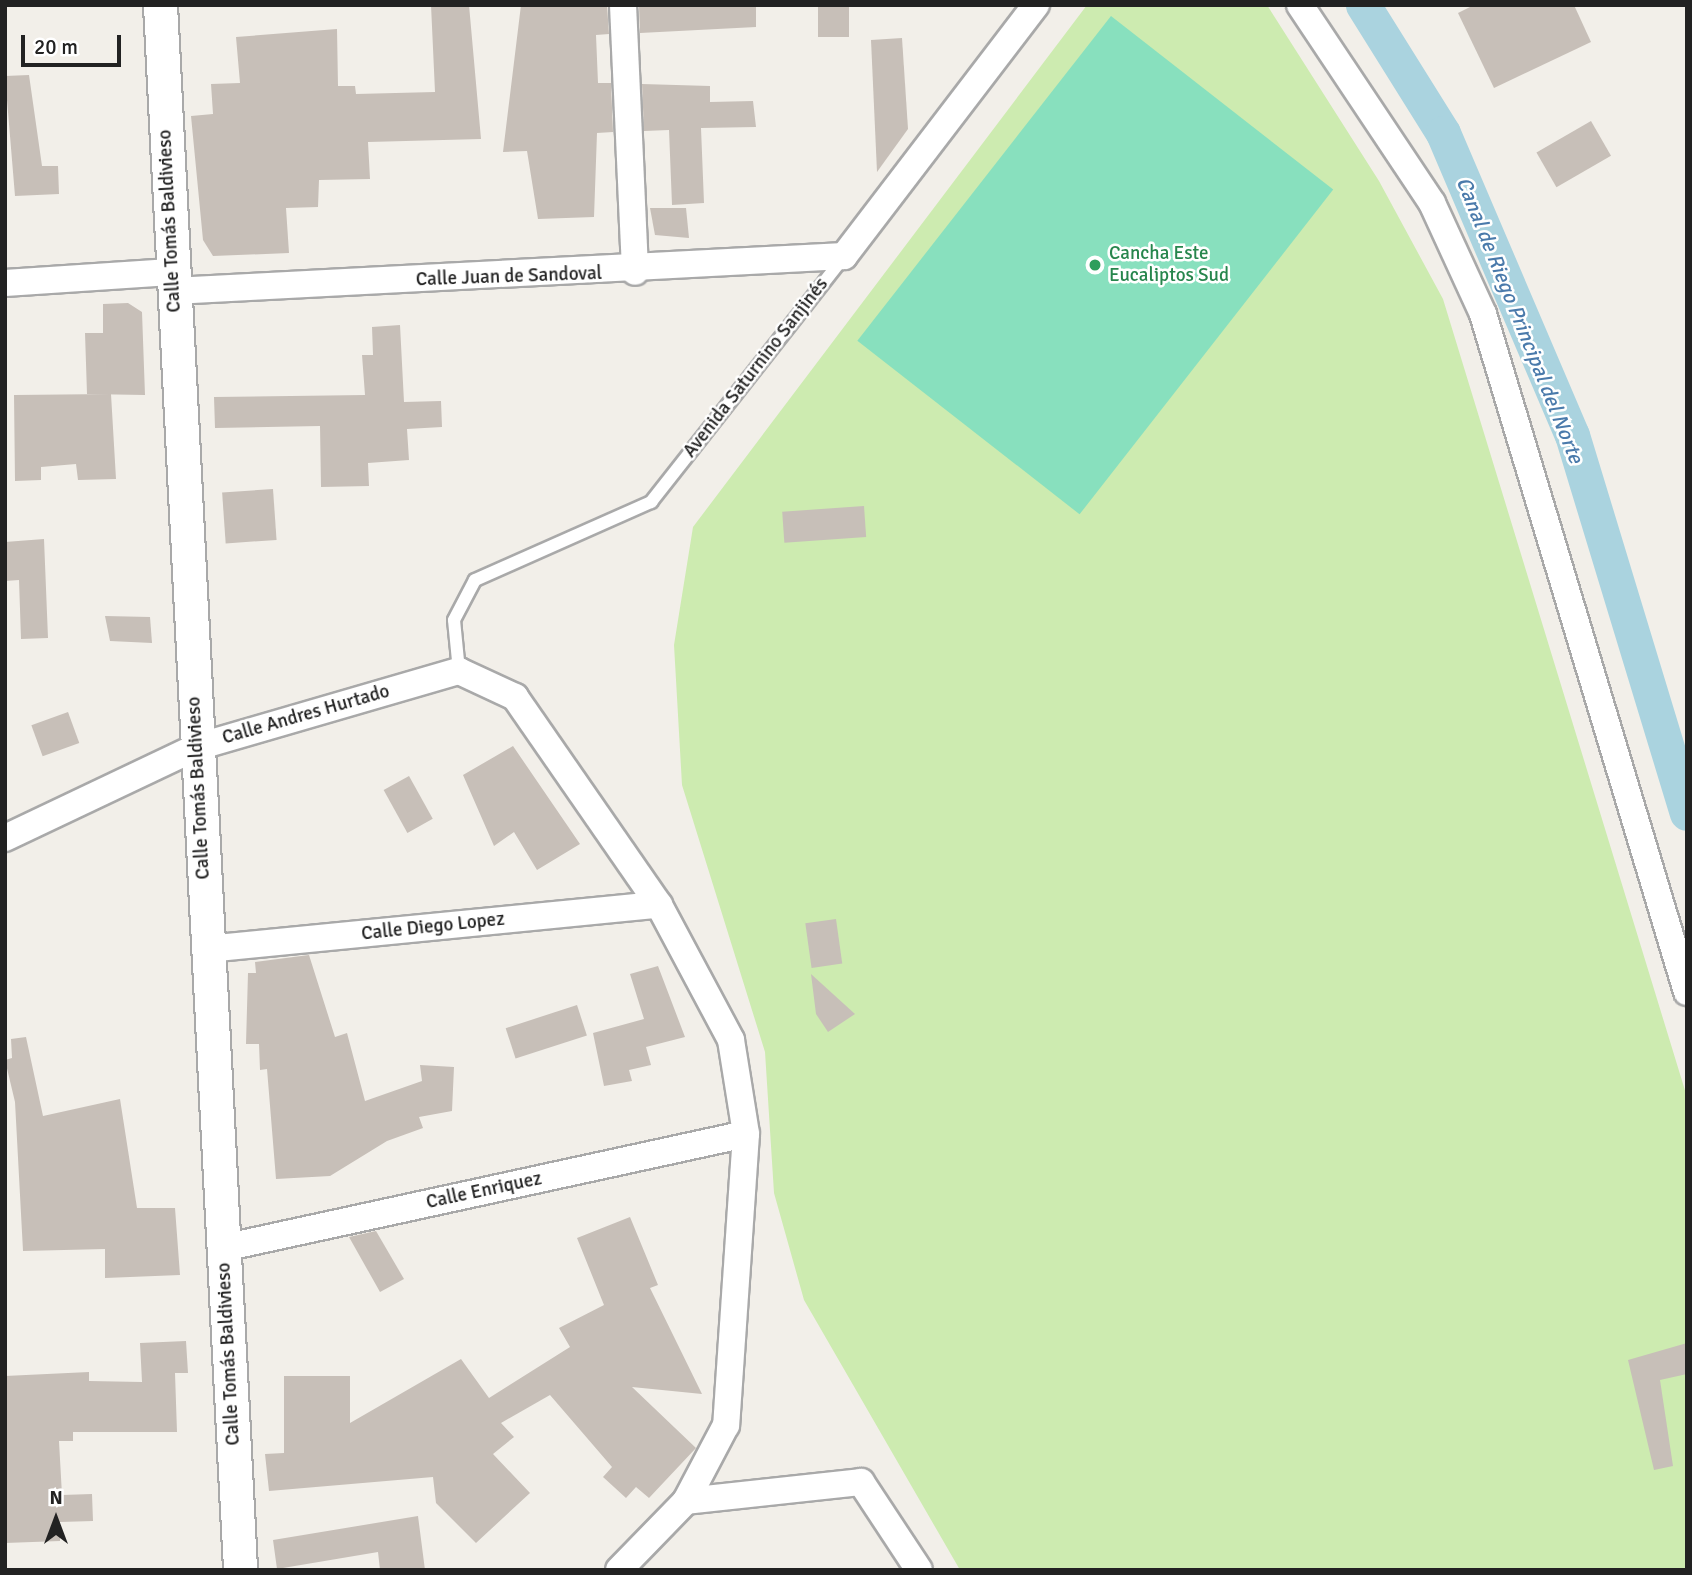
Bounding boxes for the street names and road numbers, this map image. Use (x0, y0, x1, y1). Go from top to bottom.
street label: Calle Tomás Baldivieso (154, 129, 186, 313)
street label: Calle Juan de Sandoval (415, 262, 603, 292)
street label: Avenida Saturnino Sanjinés (679, 274, 833, 462)
street label: Calle Andres Hurtado (220, 680, 392, 750)
street label: Calle Tomás Baldivieso (183, 696, 215, 880)
street label: Calle Diego Lopez (360, 908, 506, 946)
street label: Calle Enriquez (424, 1168, 544, 1214)
street label: Calle Tomás Baldivieso (213, 1262, 245, 1446)

